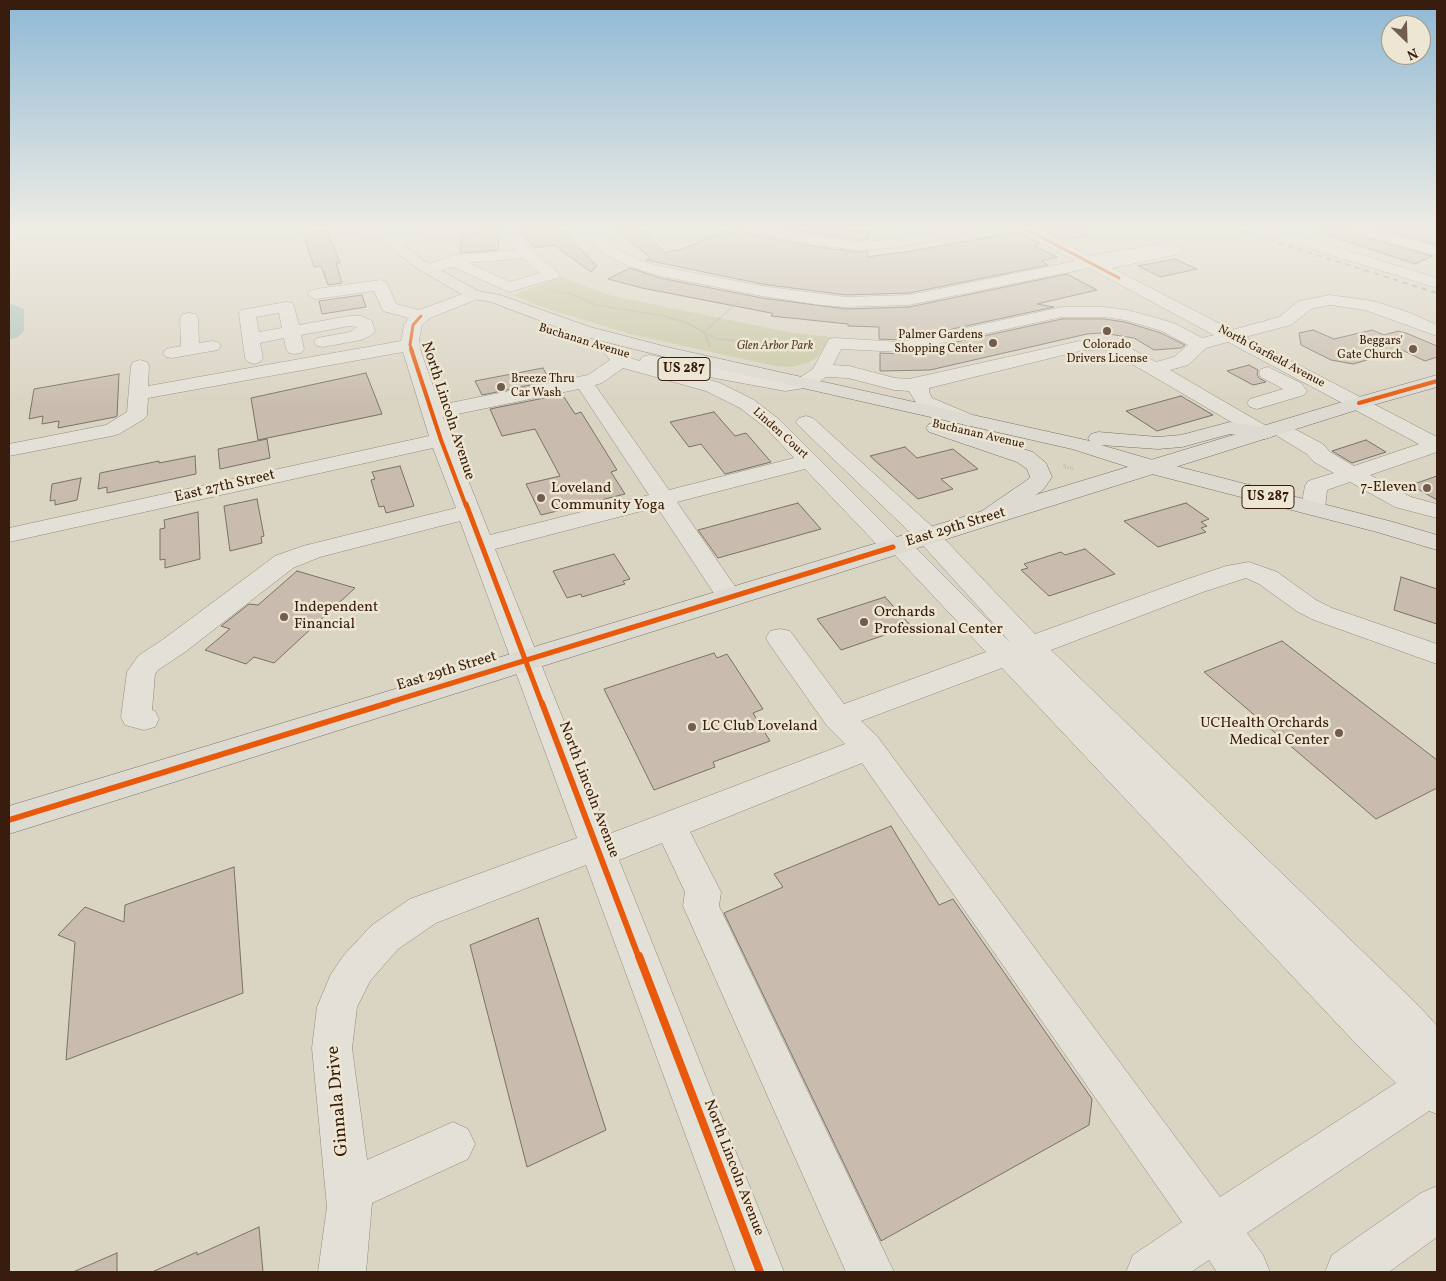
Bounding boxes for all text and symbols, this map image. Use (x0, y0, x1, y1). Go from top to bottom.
north arrow (1381, 15, 1431, 65)
text: N (1403, 42, 1420, 64)
street label: Buchanan Avenue (537, 321, 631, 363)
street label: North Garfield Avenue (1215, 323, 1327, 391)
marker: Colorado Drivers License (1101, 325, 1113, 337)
place label: Palmer Gardens Shopping Center (894, 329, 983, 357)
place label: Beggars' Gate Church (1337, 335, 1403, 363)
marker: Palmer Gardens Shopping Center (987, 337, 999, 349)
place label: Colorado Drivers License (1066, 339, 1148, 367)
street label: North Lincoln Avenue (416, 340, 478, 482)
park label: Glen Arbor Park (737, 340, 813, 354)
marker: Beggars' Gate Church (1407, 343, 1419, 355)
road number: US 287 (658, 358, 710, 380)
place label: Breeze Thru Car Wash (511, 373, 575, 401)
marker: Breeze Thru Car Wash (495, 381, 507, 393)
street label: Linden Court (749, 405, 811, 463)
street label: Buchanan Avenue (930, 417, 1026, 453)
street label: East 27th Street (173, 467, 277, 507)
place label: 7-Eleven (1360, 479, 1417, 497)
place label: Loveland Community Yoga (551, 480, 665, 515)
marker: 7-Eleven (1421, 482, 1433, 494)
road number: US 287 (1242, 486, 1294, 508)
marker: Loveland Community Yoga (535, 492, 547, 504)
street label: East 29th Street (904, 504, 1008, 552)
place label: Independent Financial (294, 599, 378, 634)
place label: Orchards Professional Center (874, 604, 1003, 639)
marker: Independent Financial (278, 611, 290, 623)
marker: Orchards Professional Center (858, 616, 870, 628)
street label: East 29th Street (395, 648, 499, 696)
place label: UCHealth Orchards Medical Center (1200, 715, 1329, 750)
place label: LC Club Loveland (702, 718, 818, 736)
street label: North Lincoln Avenue (554, 719, 622, 861)
marker: LC Club Loveland (686, 721, 698, 733)
marker: UCHealth Orchards Medical Center (1333, 727, 1345, 739)
street label: Ginnala Drive (323, 1045, 355, 1157)
street label: North Lincoln Avenue (699, 1097, 767, 1239)

